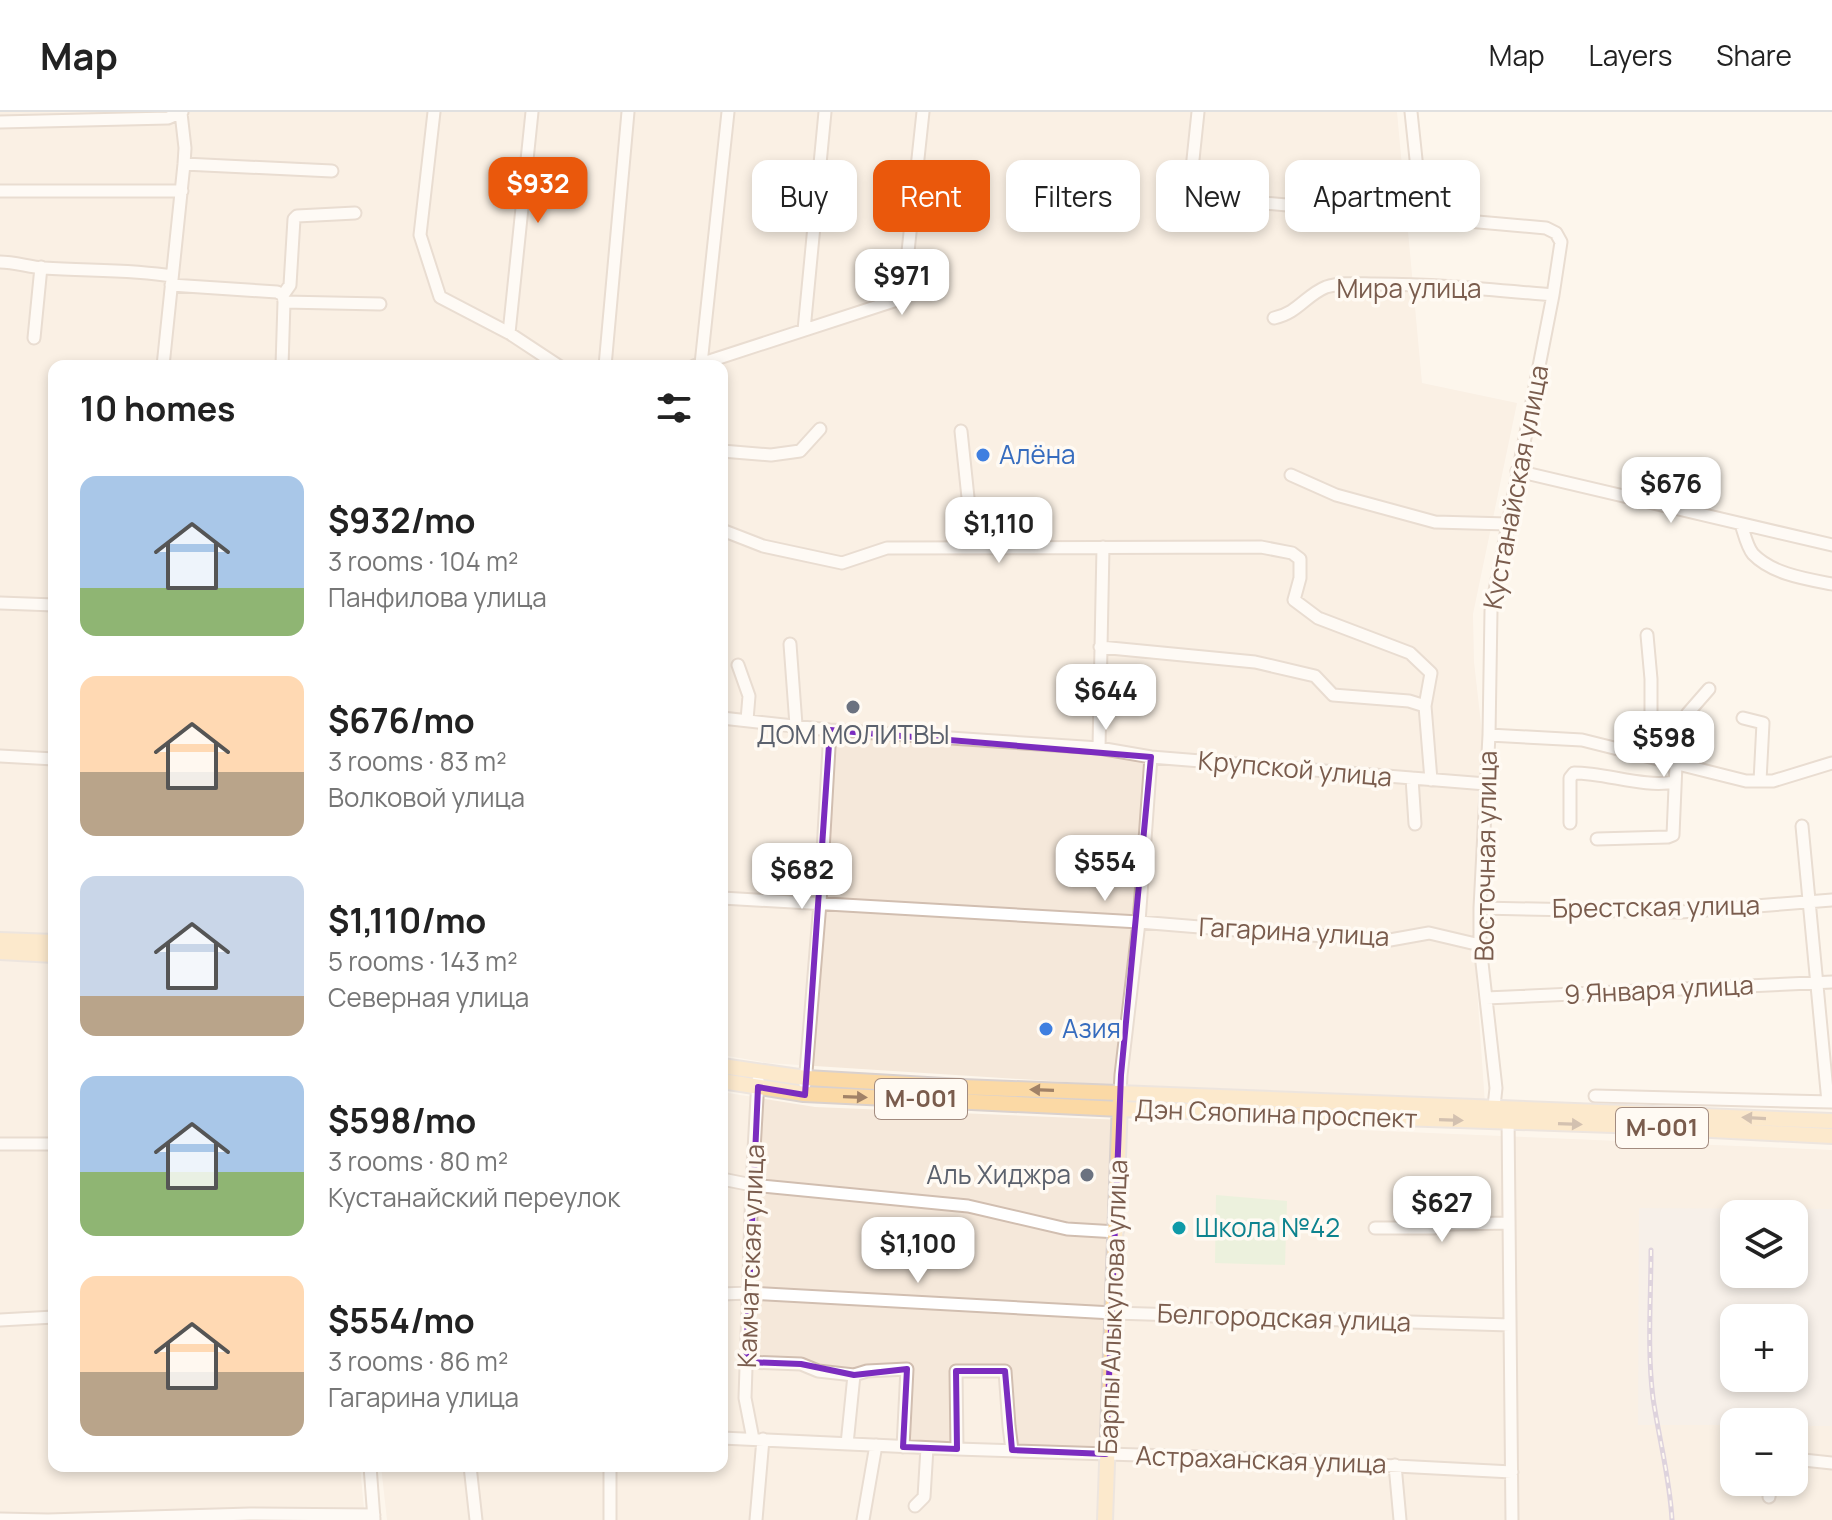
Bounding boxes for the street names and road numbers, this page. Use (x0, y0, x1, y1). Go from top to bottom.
street label: Мира улица (1336, 270, 1482, 306)
street label: Кустанайская улица (1474, 362, 1556, 612)
street label: Крупской улица (1197, 742, 1394, 794)
street label: Восточная улица (1465, 750, 1505, 962)
street label: Брестская улица (1552, 886, 1760, 926)
street label: Гагарина улица (1198, 908, 1390, 954)
street label: 9 Января улица (1563, 966, 1755, 1012)
road number: M-001 (875, 1079, 967, 1119)
street label: Дэн Сяопина проспект (1134, 1090, 1418, 1136)
road number: M-001 (1616, 1108, 1708, 1148)
street label: Камчатская улица (728, 1143, 772, 1369)
street label: Барпы Алыкулова улица (1089, 1159, 1135, 1455)
street label: Белгородская улица (1156, 1295, 1412, 1339)
street label: Астраханская улица (1135, 1437, 1387, 1481)

